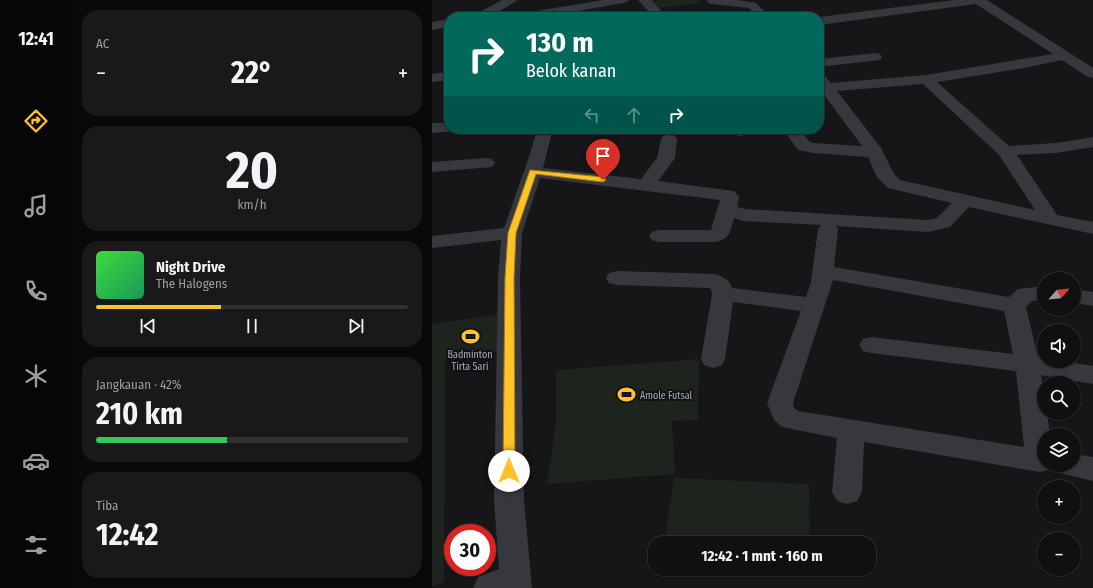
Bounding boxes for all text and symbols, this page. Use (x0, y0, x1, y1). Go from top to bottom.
text: 130 m (526, 26, 594, 59)
text: 12:41 (18, 28, 54, 50)
icon: right (460, 28, 512, 80)
text: AC (96, 36, 109, 51)
text: 22° (231, 55, 273, 91)
text: − (96, 60, 106, 87)
text: + (398, 60, 408, 87)
text: Belok kanan (526, 60, 616, 82)
icon: left (581, 104, 603, 126)
icon: ahead (623, 104, 645, 126)
icon: right (665, 104, 687, 126)
icon: directions (22, 107, 50, 135)
text: 20 (226, 139, 278, 202)
pin (586, 139, 620, 180)
icon: arrive (592, 145, 614, 167)
icon: music (22, 192, 50, 220)
text: km/h (238, 197, 267, 212)
text: Night Drive (156, 258, 225, 276)
north arrow (1037, 272, 1081, 316)
map controls (1037, 272, 1081, 576)
text: The Halogens (156, 276, 227, 291)
icon: phone (22, 277, 50, 305)
icon: previous (137, 315, 159, 337)
icon: pause (241, 315, 263, 337)
icon: next (345, 315, 367, 337)
button: sound (1037, 324, 1081, 368)
sports icon: Badminton Tirta Sari (460, 327, 480, 347)
place label: Badminton Tirta Sari (448, 349, 492, 373)
icon: climate (22, 362, 50, 390)
button: search (1037, 376, 1081, 420)
text: Jangkauan · 42% (96, 377, 182, 392)
sports icon: Amole Futsal (617, 385, 637, 405)
place label: Amole Futsal (640, 390, 693, 402)
text: 210 km (96, 396, 183, 432)
button: layers (1037, 428, 1081, 472)
icon: car (22, 447, 50, 475)
position arrow (488, 450, 530, 492)
button: + (1037, 480, 1081, 524)
text: Tiba (96, 498, 118, 513)
text: 12:42 (96, 517, 158, 553)
speed limit sign: 30 (444, 524, 496, 576)
icon: filters (22, 531, 50, 559)
button: − (1037, 532, 1081, 576)
text: 12:42 · 1 mnt · 160 m (701, 547, 823, 565)

